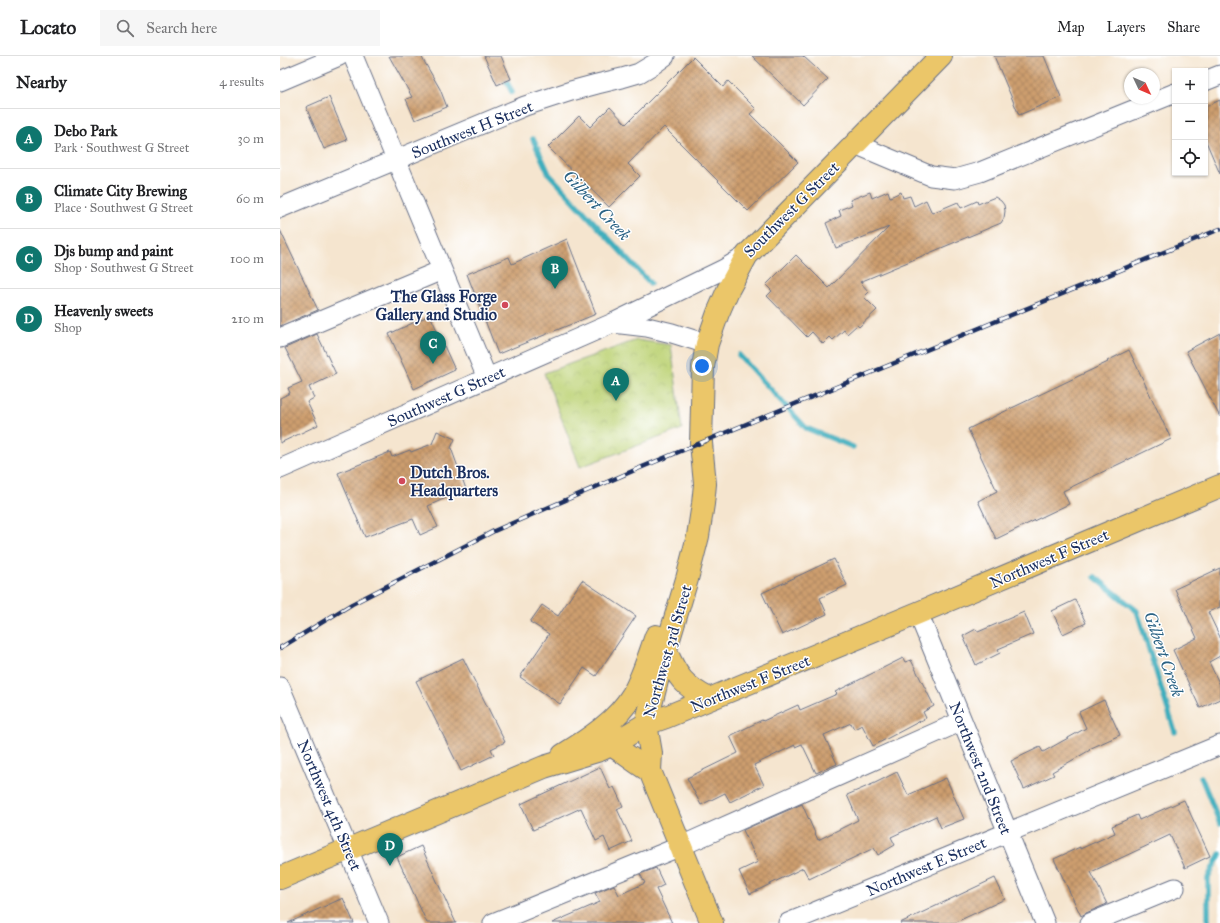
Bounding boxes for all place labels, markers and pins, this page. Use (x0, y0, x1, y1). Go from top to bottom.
pin: B (542, 256, 568, 289)
place label: The Glass Forge Gallery and Studio (376, 287, 497, 325)
marker: The Glass Forge Gallery and Studio (500, 300, 510, 310)
pin: C (420, 331, 446, 364)
pin: A (603, 368, 629, 401)
place label: Dutch Bros. Headquarters (410, 463, 498, 501)
marker: Dutch Bros. Headquarters (397, 476, 407, 486)
pin: D (377, 833, 403, 866)

